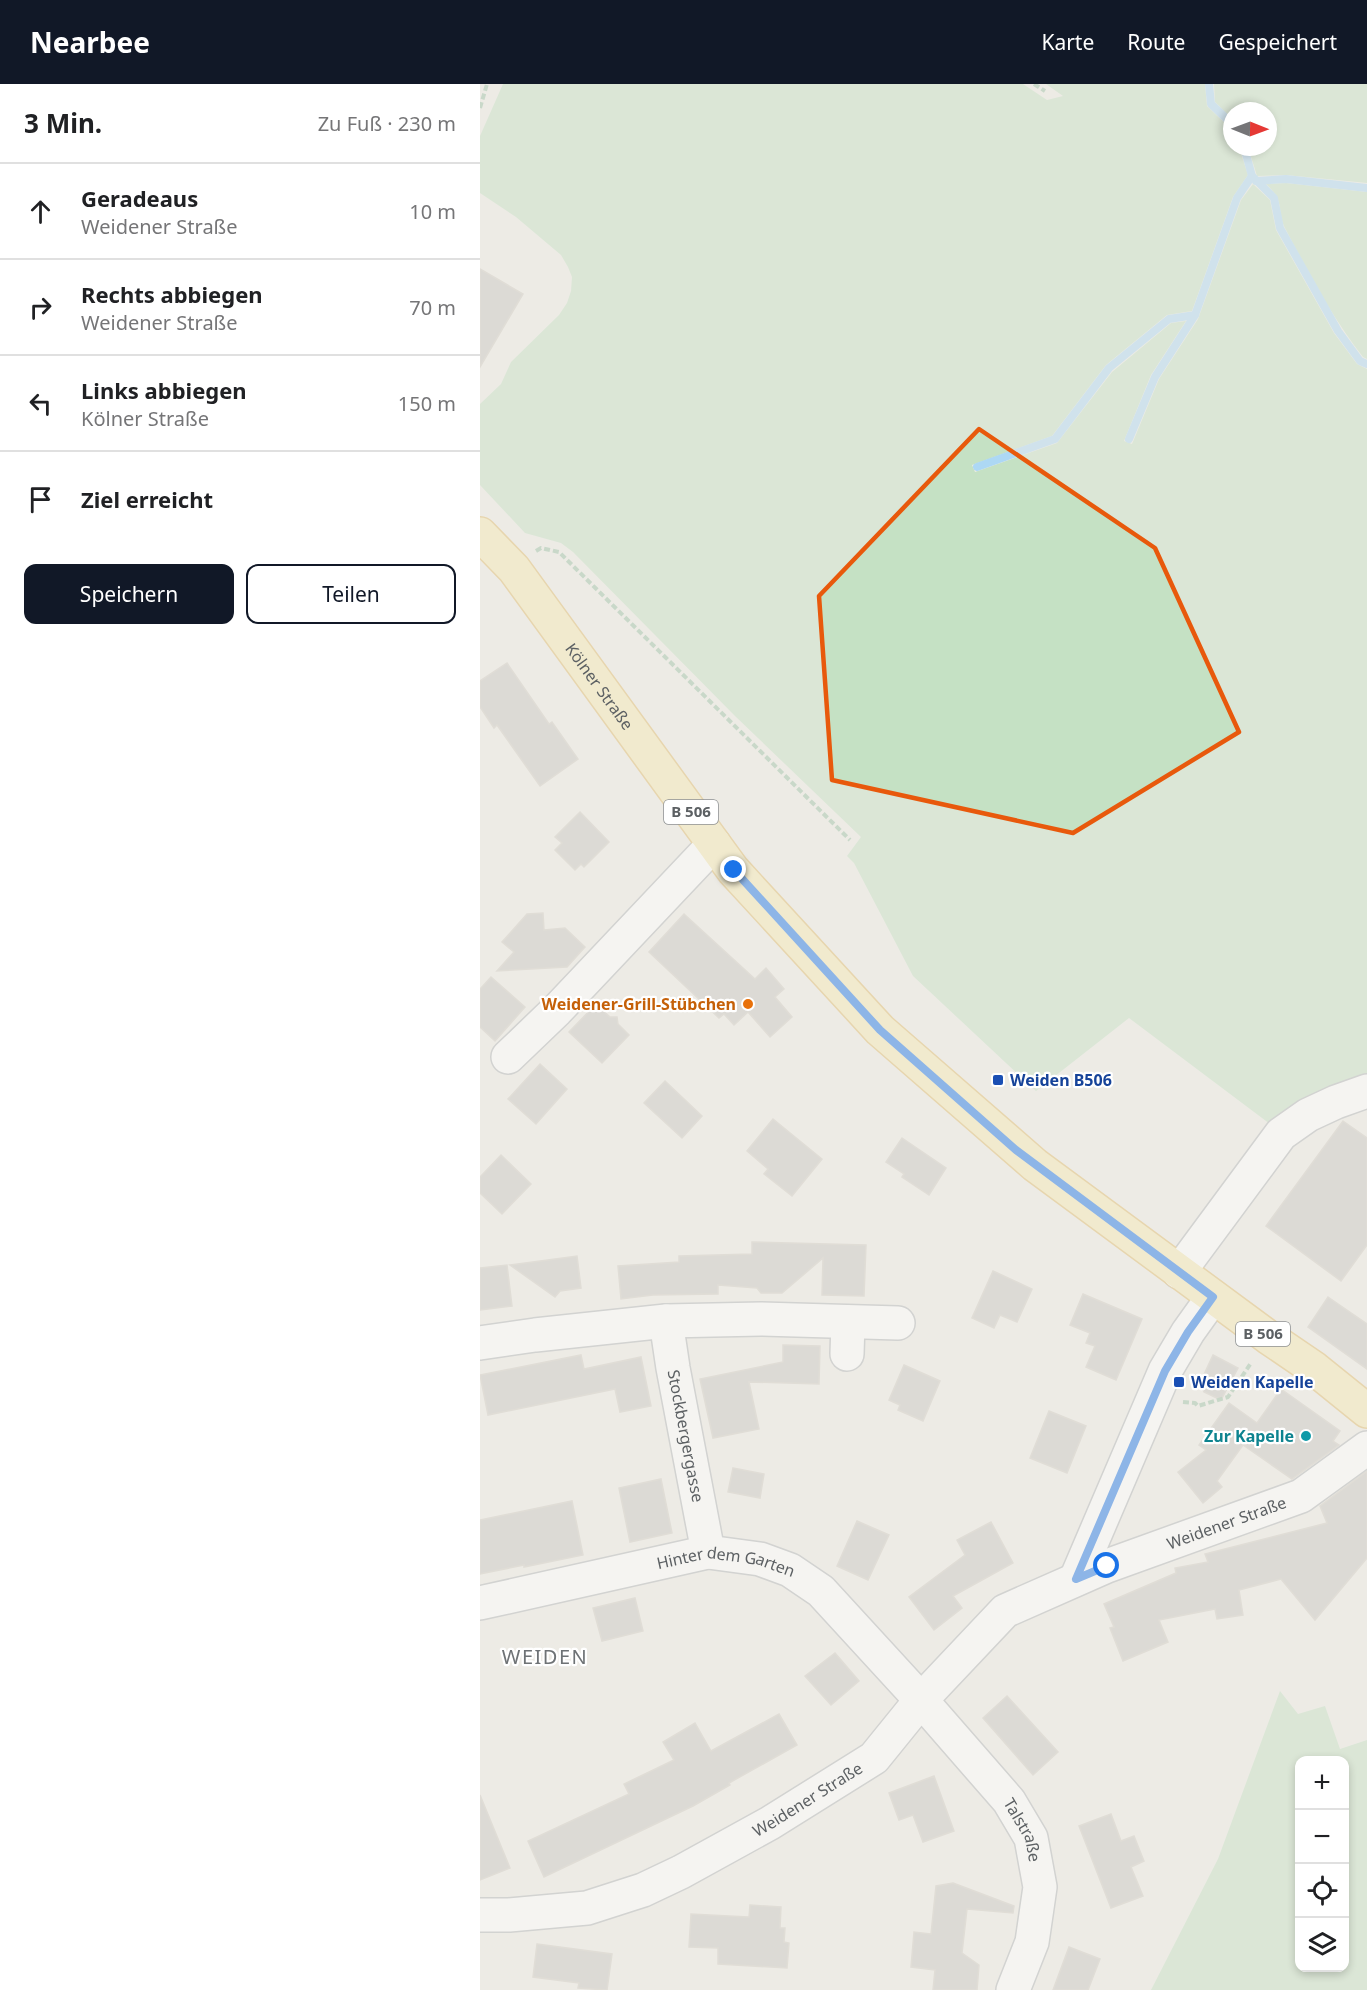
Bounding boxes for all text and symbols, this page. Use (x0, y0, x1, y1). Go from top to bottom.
text: Nearbee (30, 23, 150, 61)
text: Karte (1041, 28, 1094, 56)
text: Route (1127, 28, 1185, 56)
text: Gespeichert (1218, 28, 1337, 56)
north arrow (1223, 102, 1277, 156)
text: 3 Min. (24, 105, 102, 141)
text: Zu Fuß · 230 m (318, 110, 456, 137)
text: Geradeaus (81, 183, 198, 213)
icon: ahead (24, 195, 57, 228)
text: 10 m (409, 198, 456, 225)
text: Weidener Straße (81, 213, 238, 240)
text: Rechts abbiegen (81, 279, 263, 309)
icon: right (24, 291, 57, 324)
text: 70 m (409, 294, 456, 321)
text: Weidener Straße (81, 309, 238, 336)
text: Links abbiegen (81, 375, 247, 405)
icon: left (24, 387, 57, 420)
text: 150 m (398, 390, 456, 417)
text: Kölner Straße (81, 405, 209, 432)
icon: arrive (24, 483, 57, 516)
text: Ziel erreicht (81, 484, 213, 514)
button: Speichern (24, 564, 234, 624)
button: Teilen (246, 564, 456, 624)
street label: Kölner Straße (560, 639, 638, 734)
road number: B 506 (664, 800, 718, 824)
route end (720, 856, 746, 882)
place label: Weidener-Grill-Stübchen (542, 993, 736, 1015)
marker: Weidener-Grill-Stübchen (741, 997, 755, 1011)
place label: Weiden B506 (1010, 1069, 1112, 1091)
marker: Weiden B506 (991, 1073, 1005, 1087)
road number: B 506 (1236, 1322, 1290, 1346)
street label: Stockbergergasse (663, 1368, 709, 1504)
place label: Weiden Kapelle (1191, 1371, 1314, 1393)
marker: Weiden Kapelle (1172, 1375, 1186, 1389)
place label: Zur Kapelle (1204, 1425, 1294, 1447)
marker: Zur Kapelle (1299, 1429, 1313, 1443)
street label: Weidener Straße (1164, 1491, 1289, 1554)
street label: Hinter dem Garten (655, 1541, 798, 1582)
route start (1093, 1552, 1119, 1578)
district label: WEIDEN (502, 1643, 588, 1670)
map controls (1295, 1756, 1349, 1972)
button: + (1295, 1756, 1349, 1810)
street label: Weidener Straße (749, 1757, 866, 1842)
street label: Talstraße (999, 1794, 1046, 1863)
button: − (1295, 1810, 1349, 1864)
button: locate (1295, 1864, 1349, 1918)
button: layers (1295, 1918, 1349, 1972)

